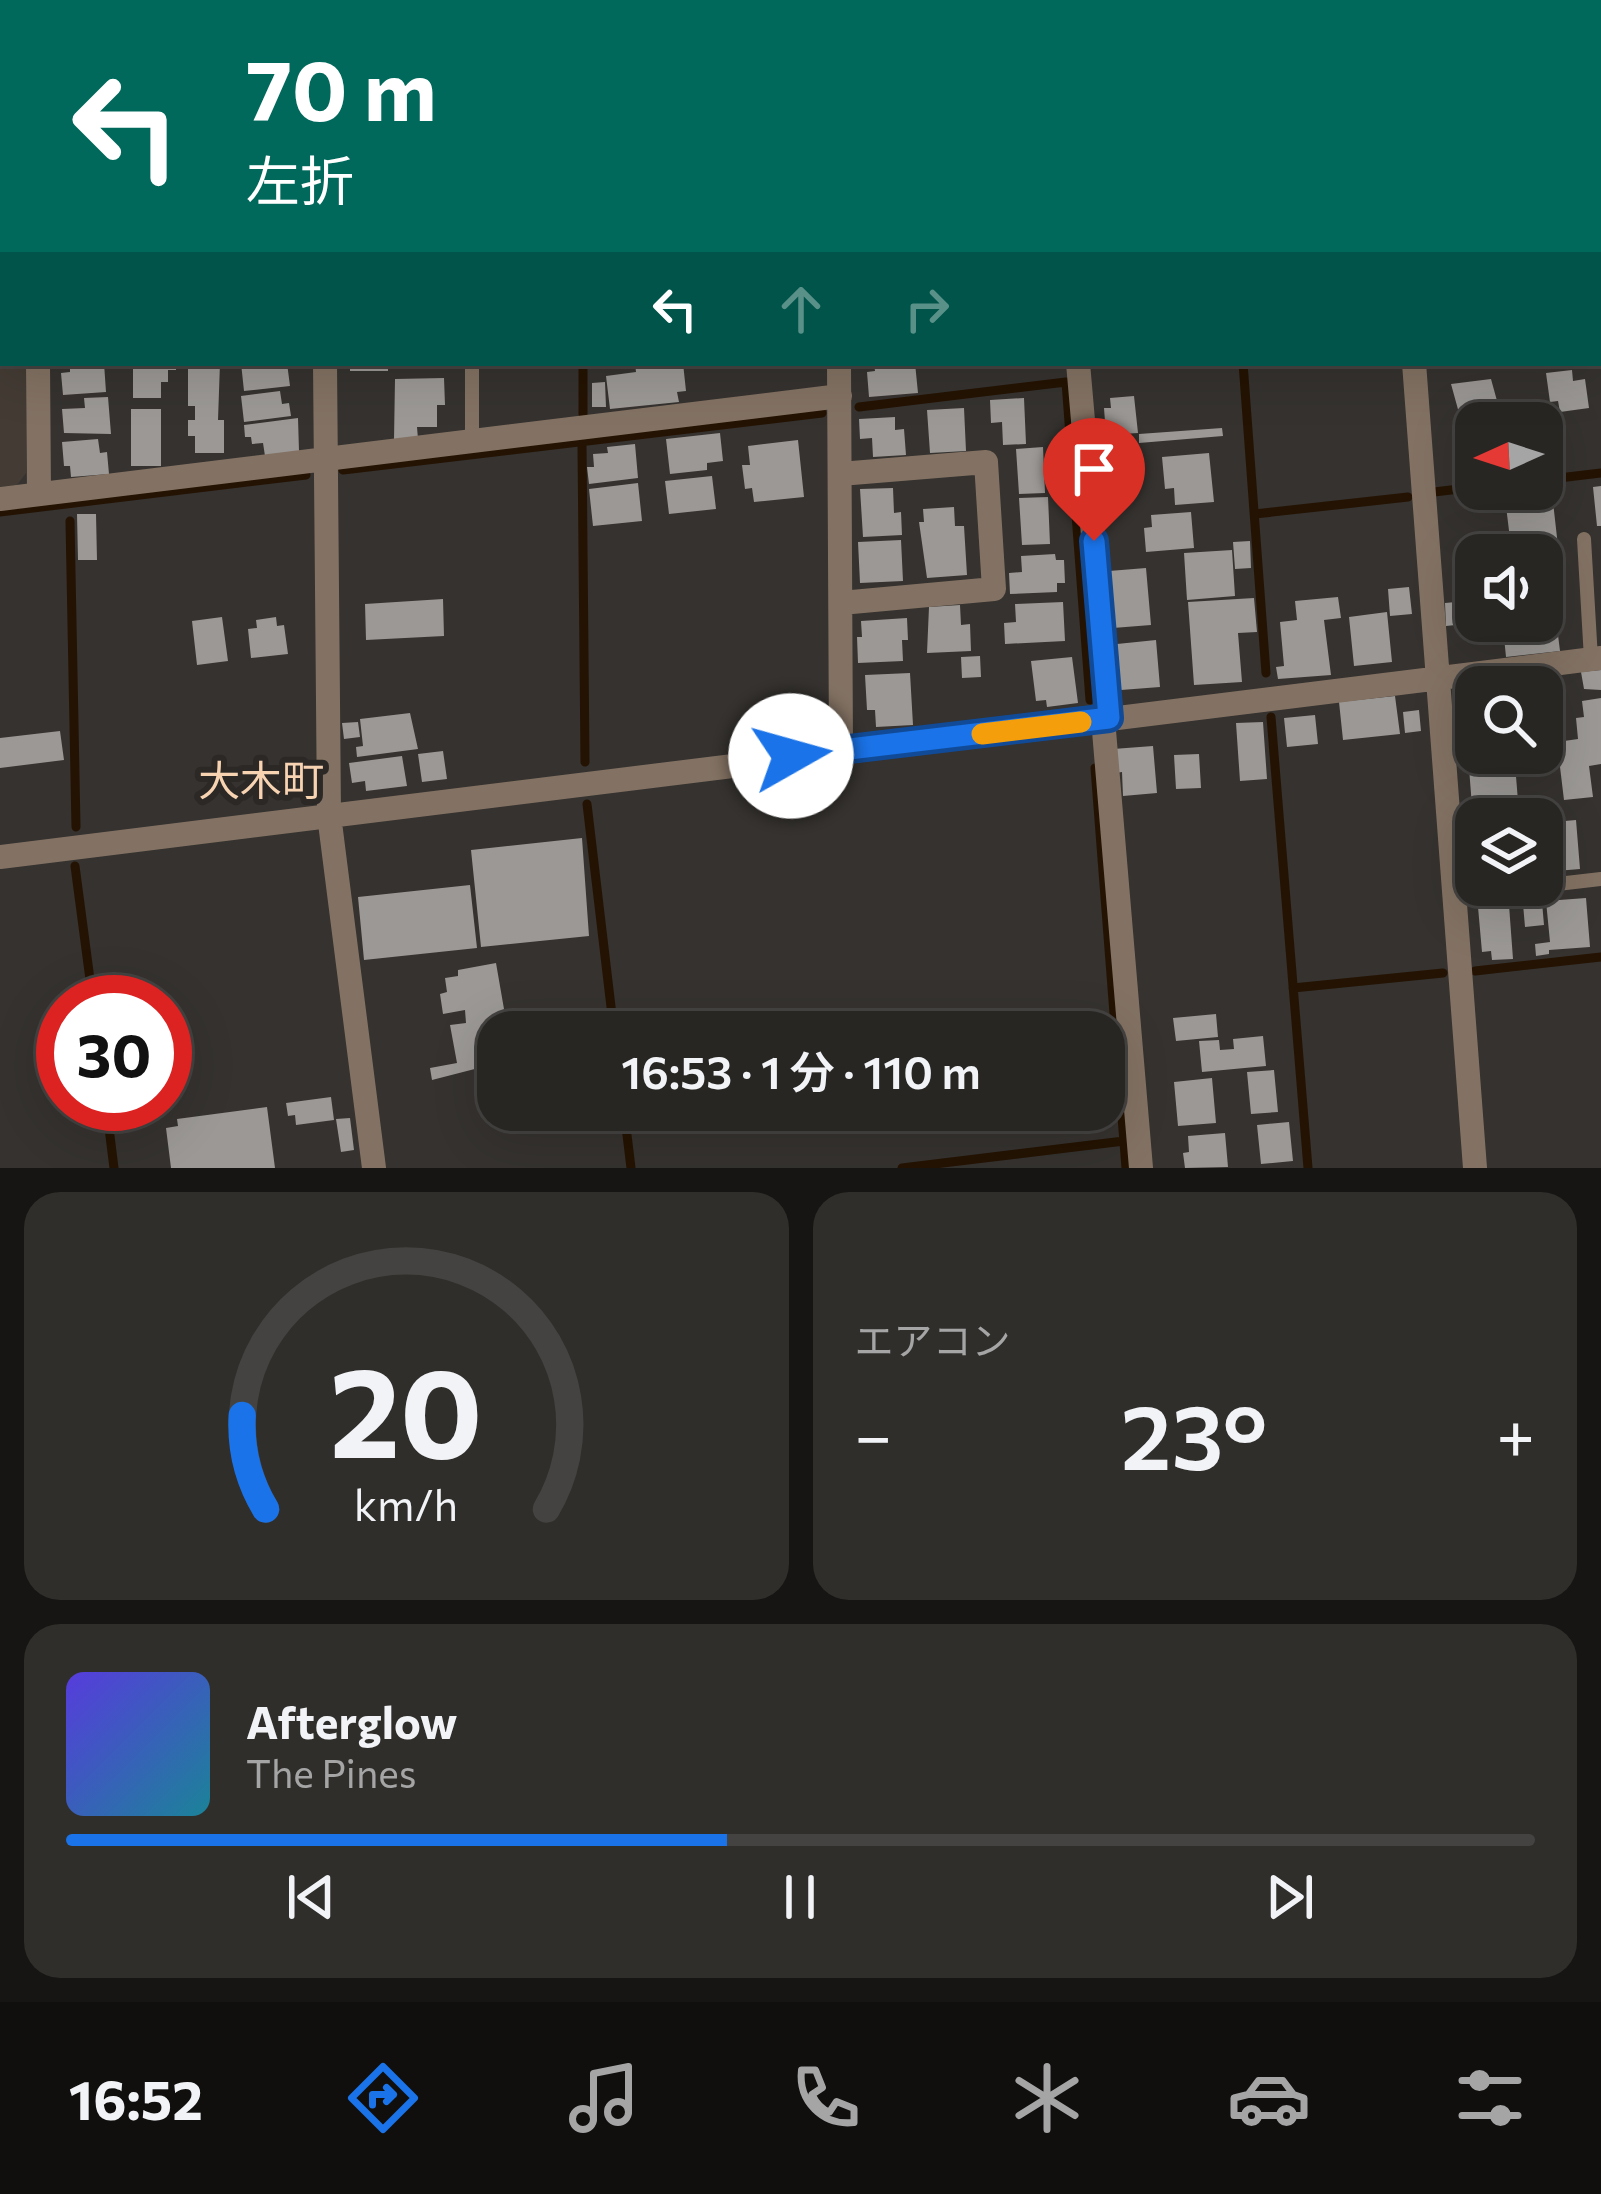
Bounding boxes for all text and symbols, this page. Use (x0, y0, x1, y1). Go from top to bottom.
text: 70 m (246, 36, 437, 138)
icon: left (48, 48, 204, 204)
text: 左折 (246, 146, 354, 212)
icon: left (642, 276, 708, 342)
icon: ahead (768, 276, 834, 342)
icon: right (894, 276, 960, 342)
north arrow (1455, 402, 1563, 510)
map controls (1455, 402, 1563, 906)
pin (1043, 418, 1145, 541)
icon: arrive (1061, 436, 1127, 502)
button: sound (1455, 534, 1563, 642)
button: search (1455, 666, 1563, 774)
position arrow (728, 693, 854, 819)
district label: 大木町 (198, 753, 324, 805)
button: layers (1455, 798, 1563, 906)
speed limit sign: 30 (36, 975, 192, 1131)
text: 16:53 · 1 分 · 110 m (621, 1043, 981, 1098)
text: エアコン (855, 1315, 1011, 1363)
text: 20 (330, 1331, 483, 1484)
text: 23° (1121, 1378, 1268, 1489)
text: − (855, 1393, 892, 1474)
text: + (1496, 1393, 1535, 1474)
text: km/h (354, 1477, 458, 1530)
text: Afterglow (246, 1693, 457, 1748)
text: The Pines (246, 1748, 417, 1796)
icon: previous (278, 1864, 344, 1930)
icon: pause (767, 1864, 833, 1930)
icon: next (1257, 1864, 1323, 1930)
icon: directions (341, 2056, 425, 2140)
icon: music (562, 2056, 646, 2140)
icon: phone (784, 2056, 868, 2140)
icon: climate (1005, 2056, 1089, 2140)
icon: car (1227, 2056, 1311, 2140)
icon: filters (1448, 2056, 1532, 2140)
text: 16:52 (69, 2065, 203, 2131)

